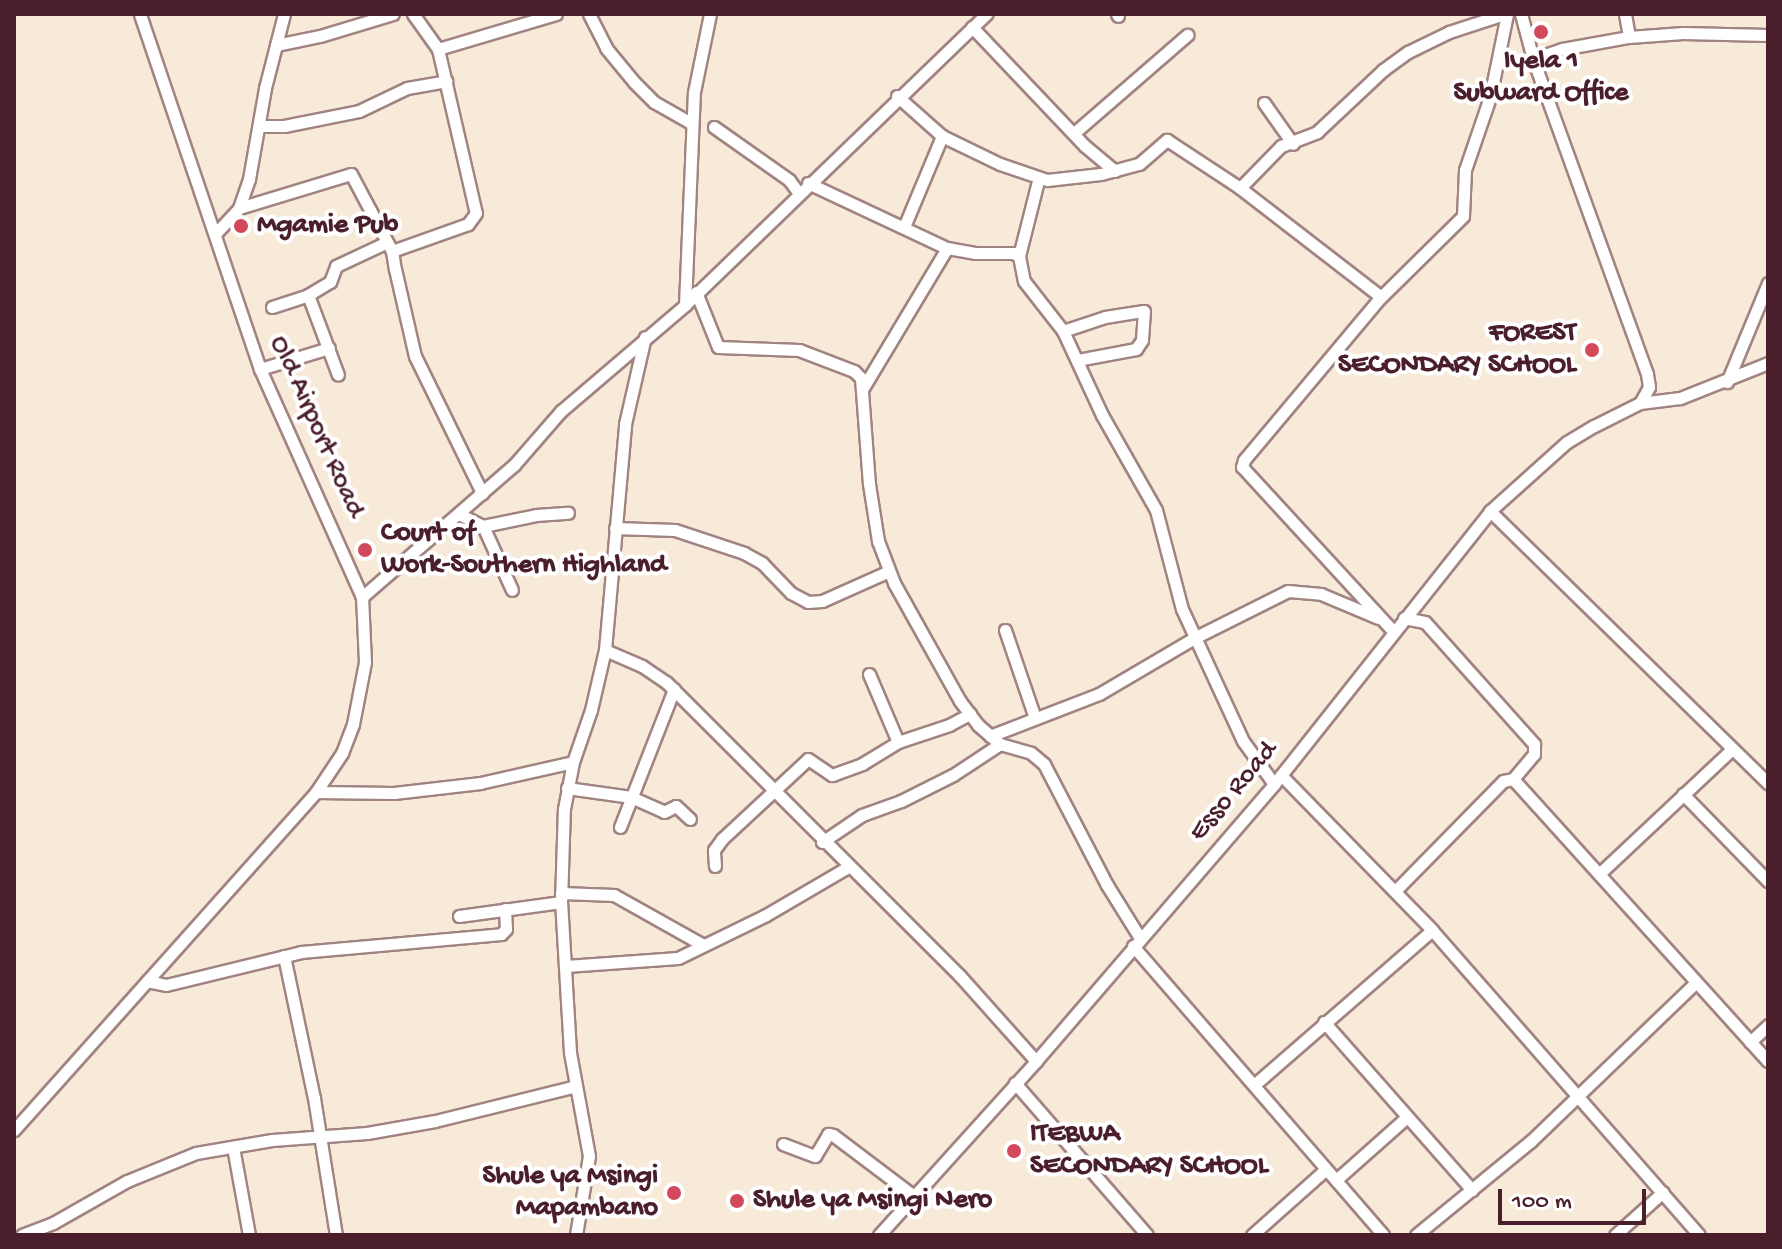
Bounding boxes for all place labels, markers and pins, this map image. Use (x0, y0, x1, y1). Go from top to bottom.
marker: Iyela 1 Subward Office (1532, 23, 1550, 41)
place label: Iyela 1 Subward Office (1453, 45, 1629, 111)
place label: Mgamie Pub (257, 209, 398, 243)
marker: Mgamie Pub (232, 217, 250, 235)
place label: FOREST SECONDARY SCHOOL (1338, 317, 1576, 383)
marker: FOREST SECONDARY SCHOOL (1583, 341, 1601, 359)
place label: Court of Work-Southern Highland (381, 517, 666, 583)
marker: Court of Work-Southern Highland (356, 541, 374, 559)
place label: ITEBWA SECONDARY SCHOOL (1030, 1118, 1268, 1184)
marker: ITEBWA SECONDARY SCHOOL (1005, 1142, 1023, 1160)
place label: Shule ya Msingi Mapambano (483, 1160, 658, 1226)
marker: Shule ya Msingi Mapambano (665, 1184, 683, 1202)
place label: Shule ya Msingi Nero (753, 1184, 992, 1218)
marker: Shule ya Msingi Nero (728, 1192, 746, 1210)

